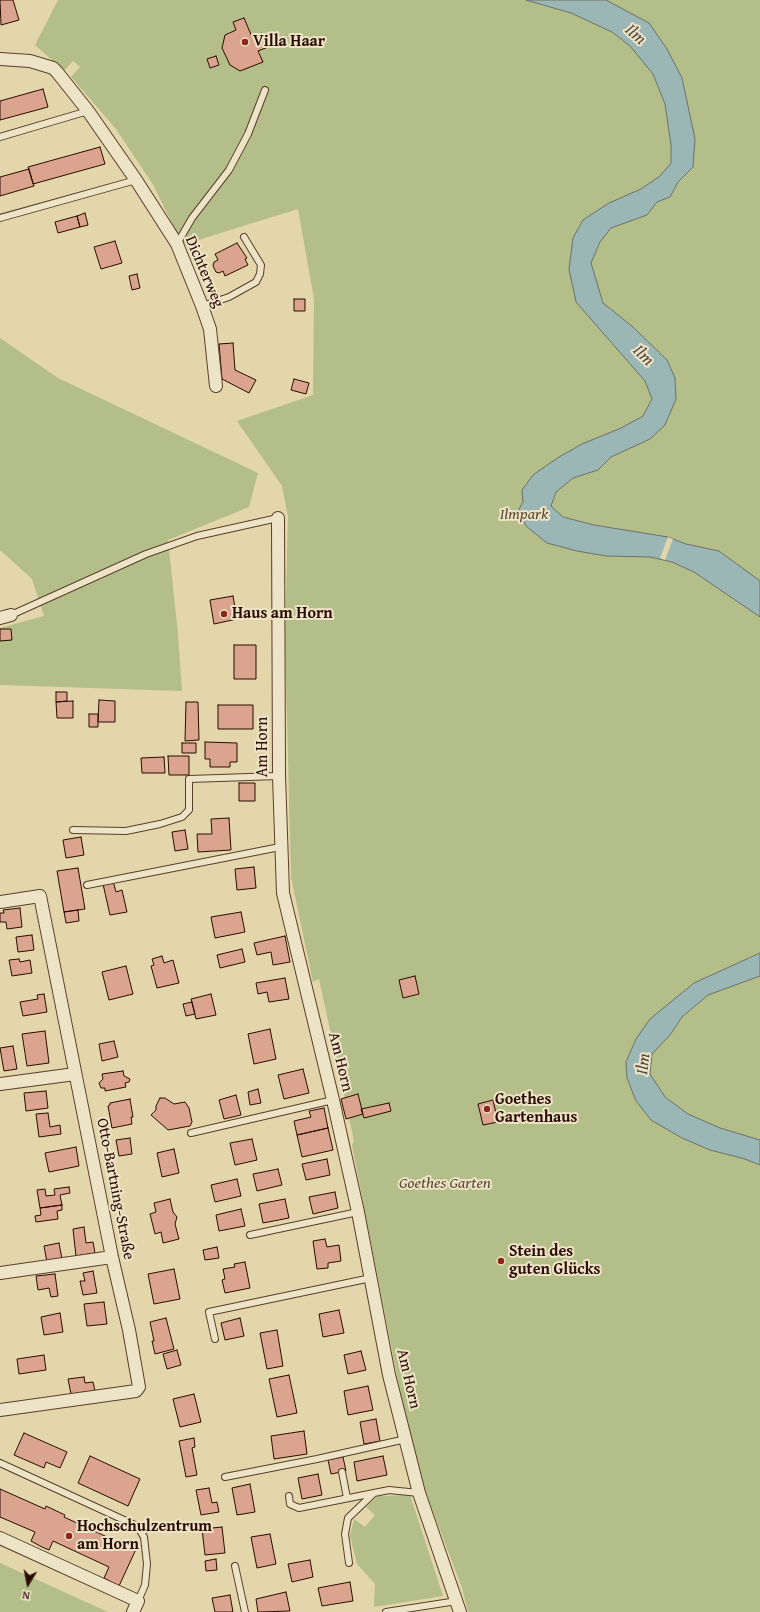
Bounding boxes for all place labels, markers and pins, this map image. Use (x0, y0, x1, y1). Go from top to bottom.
place label: Villa Haar (253, 32, 325, 52)
marker: Villa Haar (240, 37, 250, 47)
place label: Haus am Horn (232, 604, 333, 624)
marker: Haus am Horn (219, 609, 229, 619)
place label: Goethes Gartenhaus (495, 1090, 577, 1128)
marker: Goethes Gartenhaus (482, 1104, 492, 1114)
place label: Stein des guten Glücks (509, 1242, 600, 1280)
marker: Stein des guten Glücks (496, 1256, 506, 1266)
place label: Hochschulzentrum am Horn (77, 1517, 212, 1555)
marker: Hochschulzentrum am Horn (64, 1531, 74, 1541)

